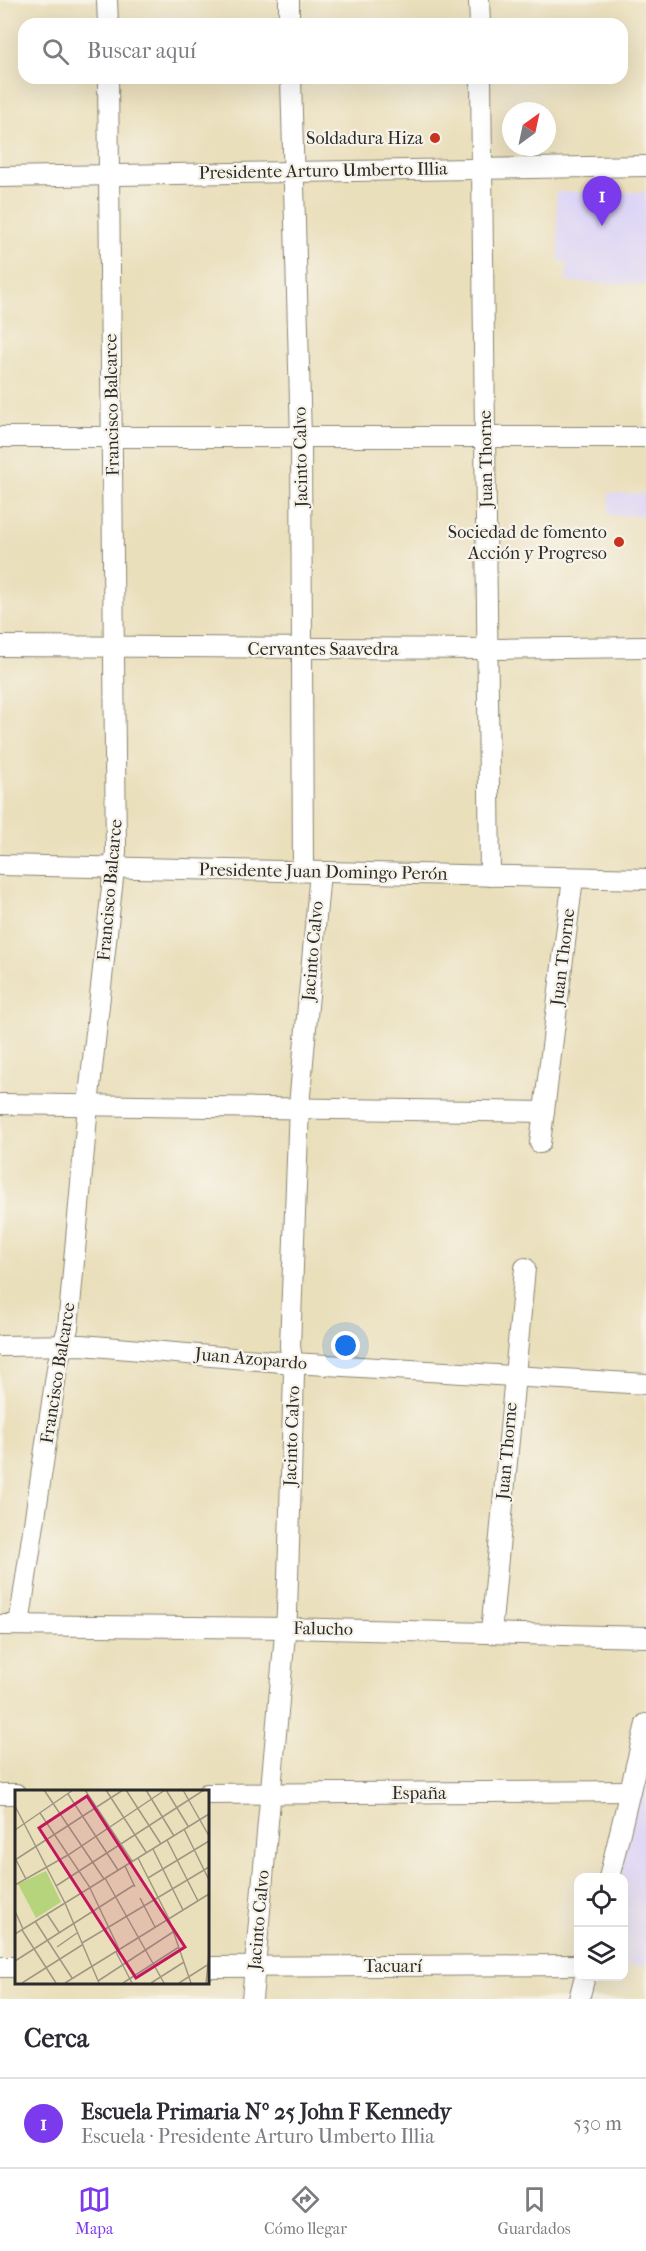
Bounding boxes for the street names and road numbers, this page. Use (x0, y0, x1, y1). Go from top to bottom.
street label: Presidente Arturo Umberto Illia (198, 158, 448, 184)
street label: Francisco Balcarce (100, 334, 124, 476)
street label: Jacinto Calvo (290, 406, 312, 510)
street label: Juan Thorne (475, 410, 497, 510)
street label: Cervantes Saavedra (248, 639, 399, 660)
street label: Francisco Balcarce (93, 818, 127, 962)
street label: Presidente Juan Domingo Perón (198, 859, 448, 885)
street label: Jacinto Calvo (298, 900, 328, 1004)
street label: Juan Thorne (546, 907, 579, 1009)
street label: Francisco Balcarce (36, 1301, 80, 1445)
street label: Juan Azopardo (192, 1343, 308, 1374)
street label: Jacinto Calvo (280, 1385, 304, 1489)
street label: Juan Thorne (492, 1401, 522, 1503)
street label: Falucho (293, 1618, 353, 1640)
street label: España (392, 1783, 447, 1804)
street label: Jacinto Calvo (244, 1869, 274, 1973)
street label: Tacuarí (364, 1956, 423, 1977)

